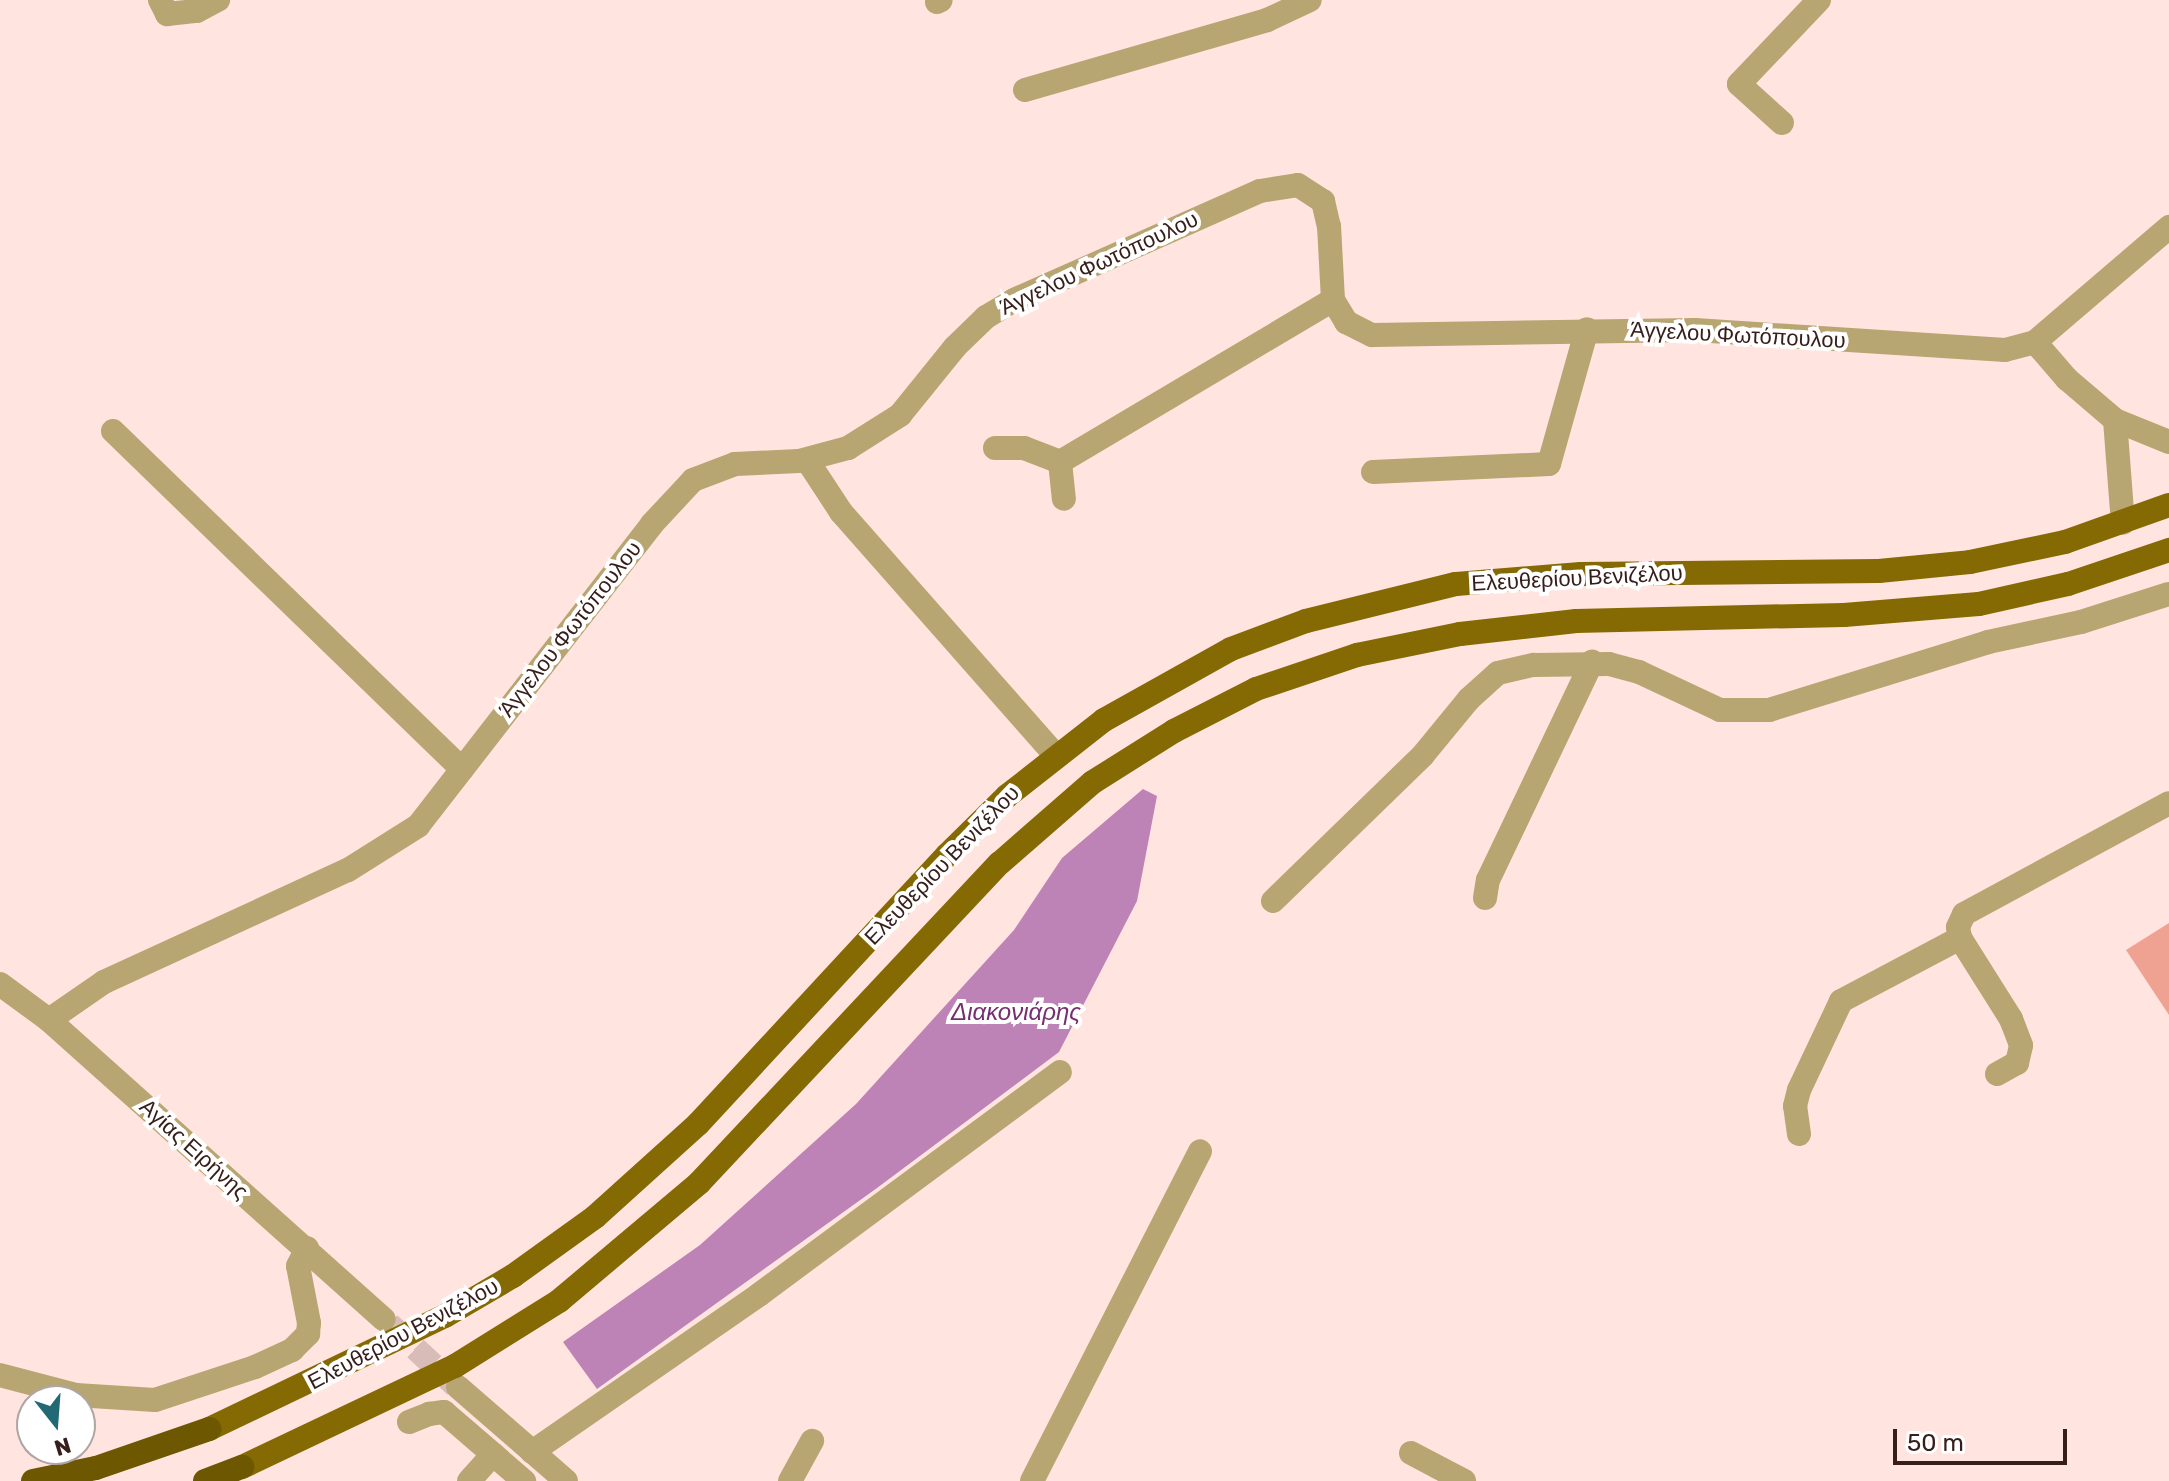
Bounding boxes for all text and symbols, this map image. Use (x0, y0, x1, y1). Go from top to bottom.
street label: Άγγελου Φωτόπουλου (996, 205, 1202, 321)
street label: Άγγελου Φωτόπουλου (1630, 316, 1846, 354)
street label: Άγγελου Φωτόπουλου (493, 536, 647, 722)
street label: Ελευθερίου Βενιζέλου (1471, 559, 1683, 597)
street label: Ελευθερίου Βενιζέλου (859, 780, 1025, 950)
water label: Διακονιάρης (951, 999, 1081, 1027)
street label: Αγίας Ειρήνης (134, 1093, 254, 1205)
street label: Ελευθερίου Βενιζέλου (303, 1273, 503, 1395)
north arrow (16, 1385, 96, 1465)
scale bar (1897, 1413, 2071, 1463)
text: 50 m (1907, 1429, 1964, 1457)
text: N (51, 1431, 74, 1462)

